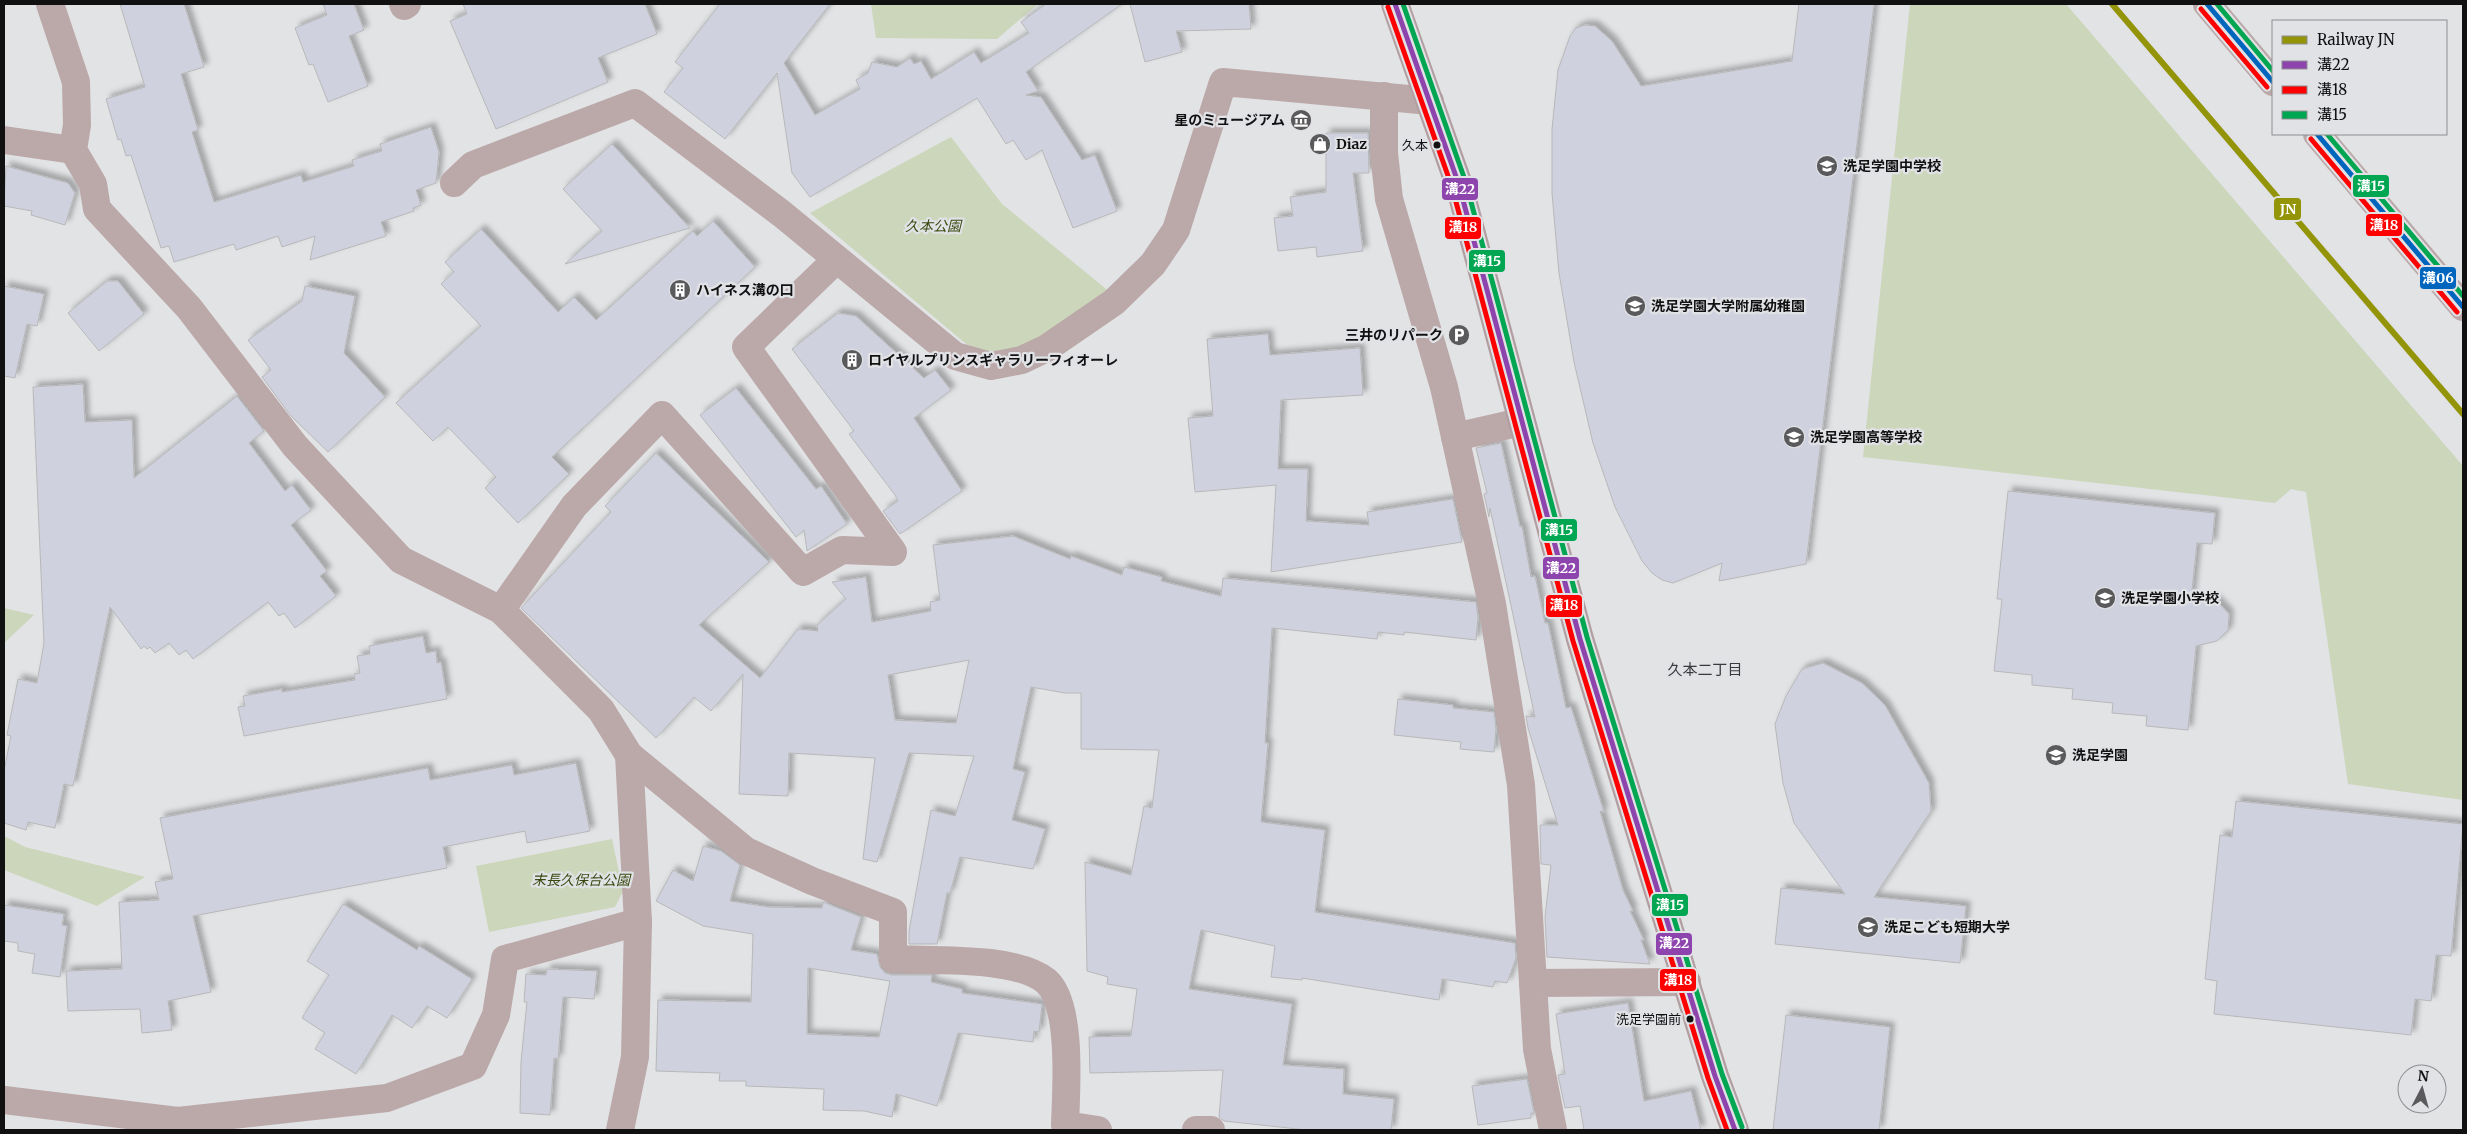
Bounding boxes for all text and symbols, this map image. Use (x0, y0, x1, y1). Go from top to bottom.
legend (2272, 20, 2447, 135)
text: Railway JN (2317, 30, 2395, 49)
text: 溝22 (2317, 55, 2350, 74)
text: 溝18 (2317, 80, 2347, 99)
text: 溝15 (2317, 105, 2347, 124)
museum icon: 星のミュージアム (1289, 108, 1313, 132)
place label: 星のミュージアム (1174, 111, 1285, 129)
shop icon: Diaz (1308, 132, 1332, 156)
place label: Diaz (1336, 135, 1367, 153)
place label: 久本 (1402, 137, 1428, 154)
marker: 久本 (1432, 140, 1442, 150)
school or university icon: 洗足学園中学校 (1815, 154, 1839, 178)
place label: 洗足学園中学校 (1843, 157, 1941, 175)
line badge: 溝15 (2352, 174, 2390, 198)
line badge: 溝22 (1441, 177, 1479, 201)
text: 溝15 (2357, 177, 2385, 195)
text: 溝22 (1445, 180, 1475, 198)
line badge: JN (2273, 197, 2302, 221)
text: JN (2279, 200, 2296, 218)
line badge: 溝18 (2365, 213, 2403, 237)
line badge: 溝18 (1444, 216, 1482, 240)
text: 溝18 (2370, 216, 2399, 234)
park label: 久本公園 (905, 217, 963, 235)
text: 溝18 (1449, 218, 1478, 236)
line badge: 溝15 (1468, 249, 1506, 273)
text: 溝15 (1473, 252, 1501, 270)
line badge: 溝06 (2419, 266, 2457, 290)
text: 溝06 (2422, 269, 2454, 287)
building icon: ハイネス溝の口 (668, 278, 692, 302)
place label: ハイネス溝の口 (696, 281, 794, 299)
school or university icon: 洗足学園大学附属幼稚園 (1623, 294, 1647, 318)
place label: 洗足学園大学附属幼稚園 (1651, 297, 1805, 315)
parking icon: 三井のリパーク (1447, 323, 1471, 347)
place label: 三井のリパーク (1345, 326, 1443, 344)
building icon: ロイヤルプリンスギャラリーフィオーレ (840, 348, 864, 372)
place label: ロイヤルプリンスギャラリーフィオーレ (868, 351, 1118, 369)
school or university icon: 洗足学園高等学校 (1782, 425, 1806, 449)
place label: 洗足学園高等学校 (1810, 428, 1922, 446)
line badge: 溝15 (1540, 518, 1578, 542)
text: 溝15 (1545, 521, 1573, 539)
line badge: 溝22 (1542, 556, 1580, 580)
text: 溝22 (1546, 559, 1576, 577)
school or university icon: 洗足学園小学校 (2093, 586, 2117, 610)
place label: 洗足学園小学校 (2121, 589, 2219, 607)
line badge: 溝18 (1545, 594, 1583, 618)
text: 溝18 (1550, 596, 1579, 614)
district label: 久本二丁目 (1667, 660, 1743, 679)
school or university icon: 洗足学園 (2044, 743, 2068, 767)
place label: 洗足学園 (2072, 746, 2128, 764)
park label: 末長久保台公園 (532, 871, 632, 889)
line badge: 溝15 (1651, 893, 1689, 917)
text: 溝15 (1656, 896, 1684, 914)
school or university icon: 洗足こども短期大学 (1856, 915, 1880, 939)
place label: 洗足こども短期大学 (1884, 918, 2010, 936)
line badge: 溝22 (1655, 932, 1693, 956)
text: 溝22 (1659, 934, 1689, 952)
line badge: 溝18 (1659, 968, 1697, 992)
text: 溝18 (1664, 971, 1693, 989)
place label: 洗足学園前 (1616, 1011, 1681, 1028)
marker: 洗足学園前 (1685, 1014, 1695, 1024)
north arrow (2397, 1064, 2447, 1114)
text: N (2417, 1067, 2430, 1086)

